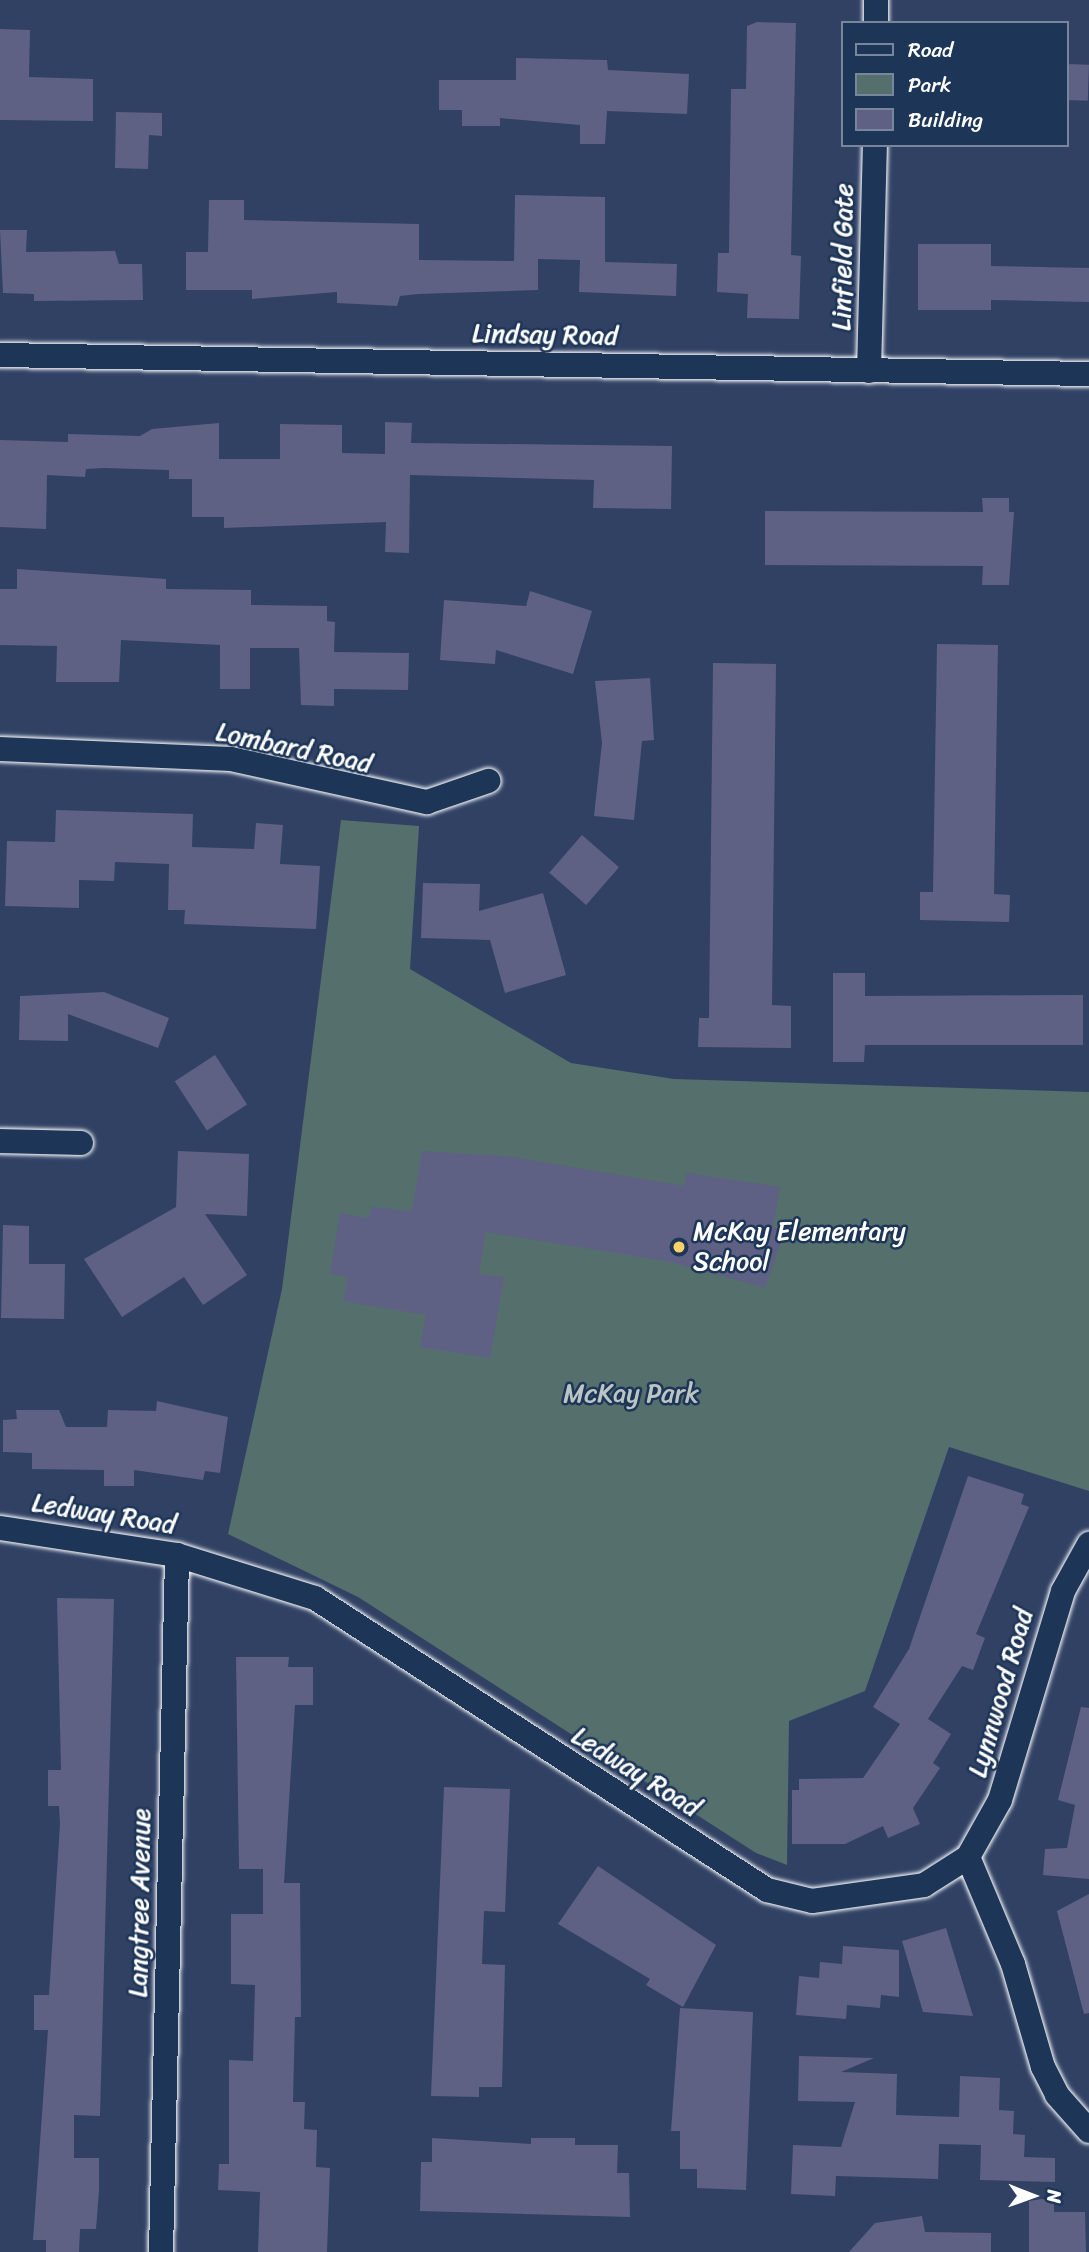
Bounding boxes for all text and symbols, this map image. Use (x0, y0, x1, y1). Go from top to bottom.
legend (841, 21, 1068, 147)
text: Road (908, 31, 953, 69)
text: Park (908, 66, 951, 104)
text: Building (908, 101, 983, 139)
street label: Linfield Gate (826, 183, 860, 331)
street label: Lindsay Road (471, 318, 619, 352)
street label: Lombard Road (213, 716, 375, 780)
place label: McKay Elementary School (693, 1216, 907, 1278)
marker: McKay Elementary School (671, 1239, 687, 1255)
park label: McKay Park (563, 1378, 699, 1410)
street label: Ledway Road (30, 1487, 178, 1541)
street label: Lynnwood Road (962, 1605, 1040, 1781)
street label: Ledway Road (566, 1720, 706, 1824)
street label: Langtree Avenue (123, 1808, 157, 1998)
north arrow (998, 2161, 1068, 2231)
text: N (1038, 2189, 1071, 2203)

